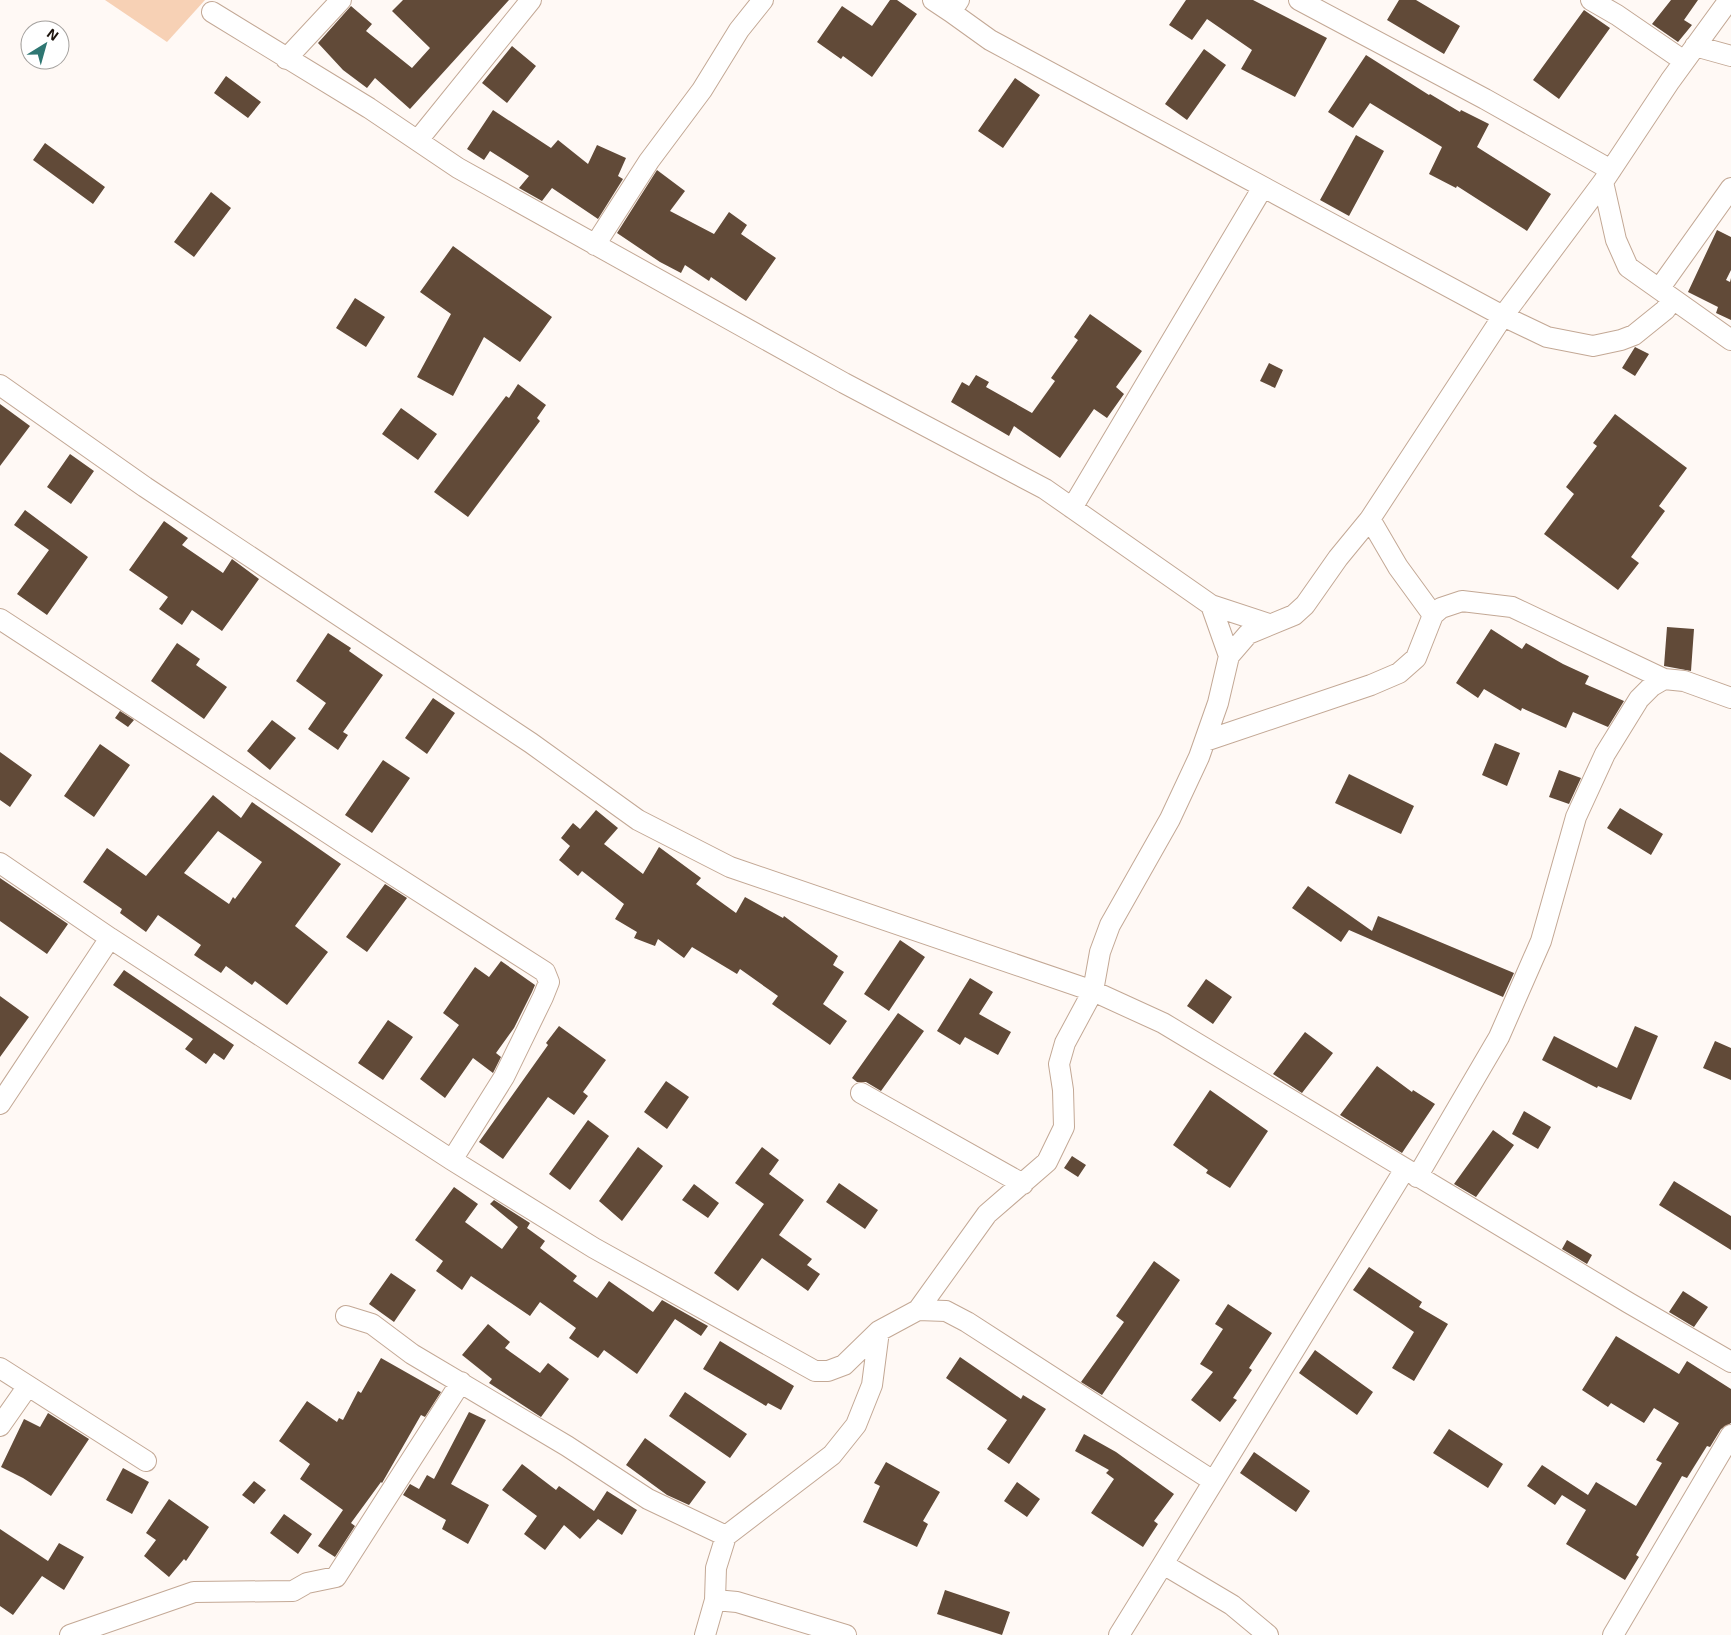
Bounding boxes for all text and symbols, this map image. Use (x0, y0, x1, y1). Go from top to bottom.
north arrow (20, 20, 70, 70)
text: N (44, 24, 62, 44)

